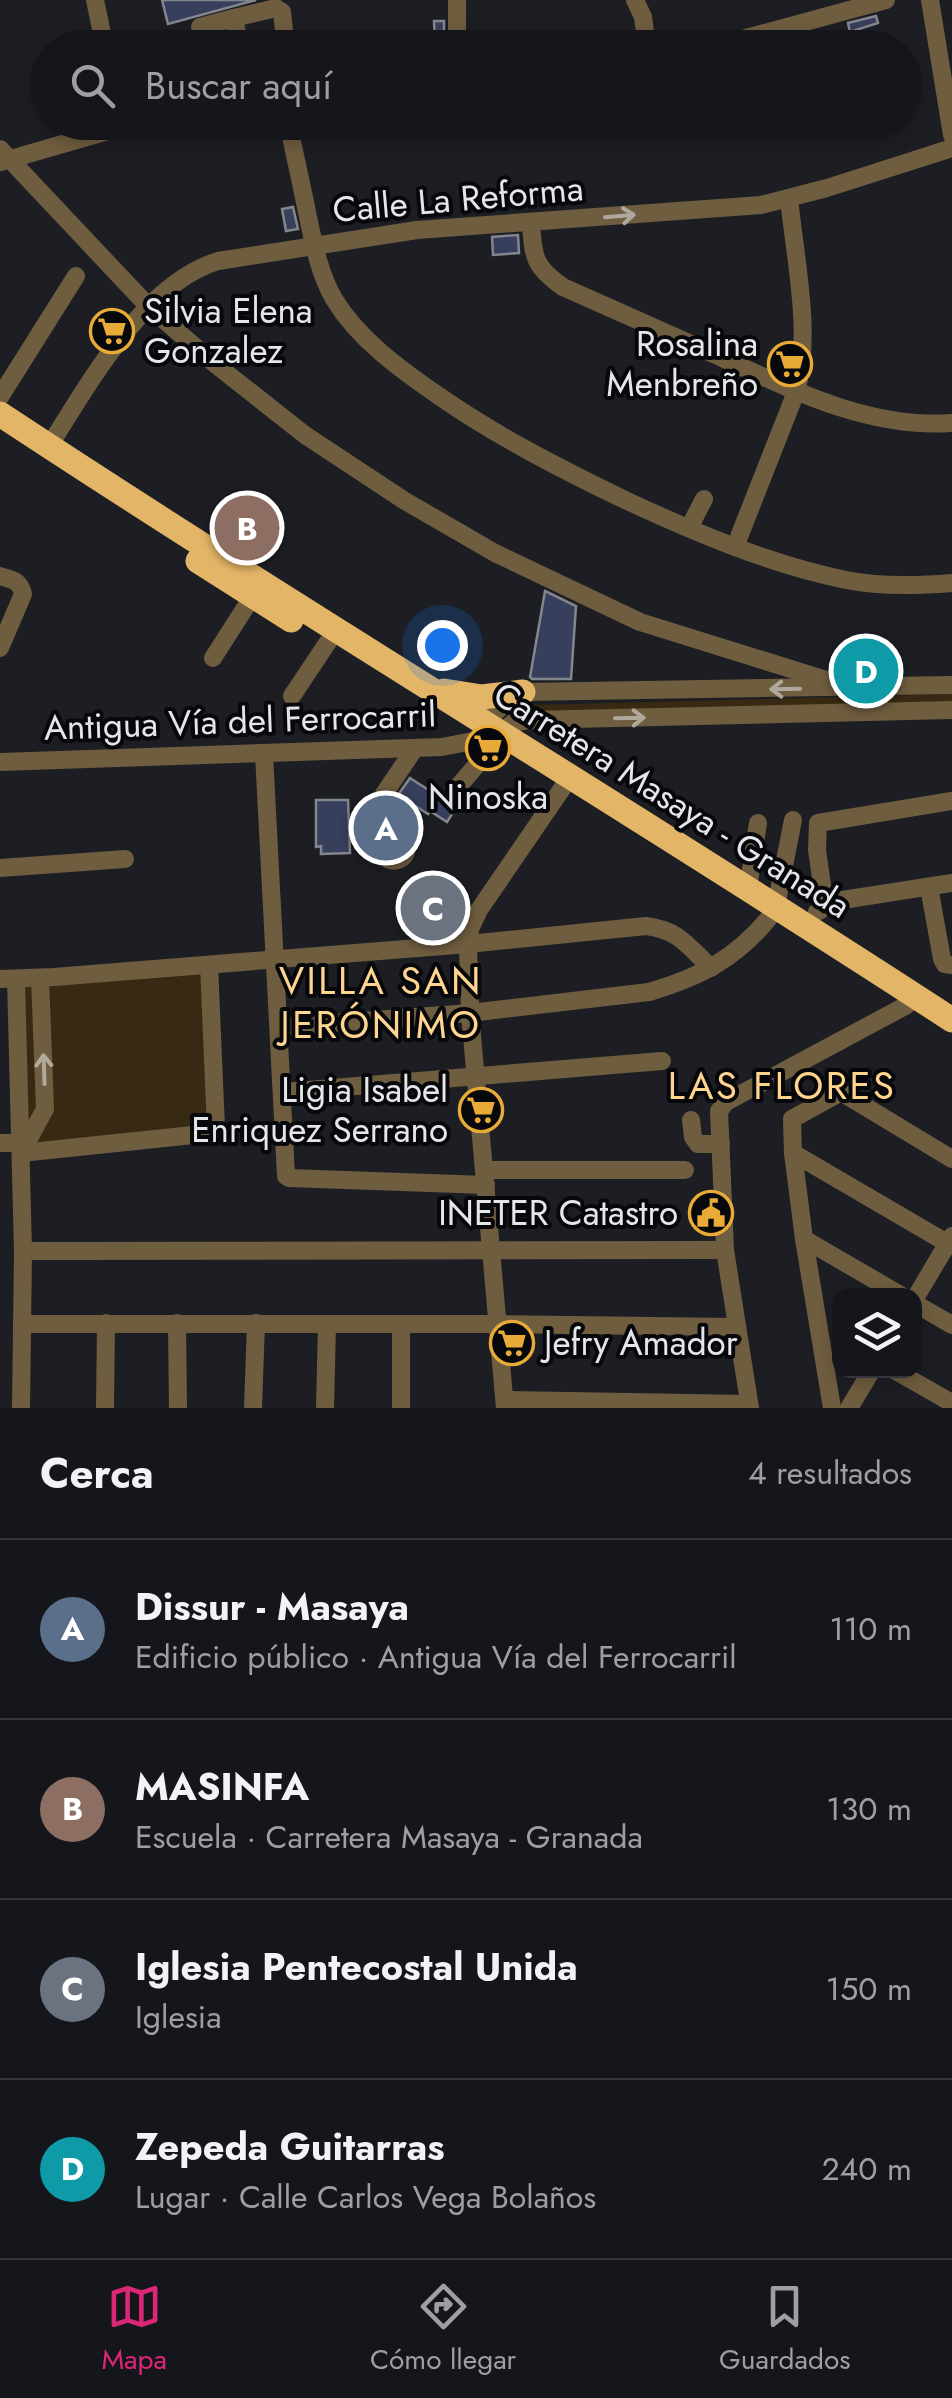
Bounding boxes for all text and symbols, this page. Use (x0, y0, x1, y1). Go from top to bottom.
search box (30, 30, 922, 140)
icon: search (65, 58, 120, 113)
text: Buscar aquí (145, 58, 332, 113)
street label: Calle La Reforma (331, 163, 585, 235)
one-way arrow (603, 207, 636, 226)
place label: Silvia Elena Gonzalez (144, 286, 313, 376)
supermarket icon: Silvia Elena Gonzalez (89, 308, 135, 354)
place label: Rosalina Menbreño (606, 319, 758, 409)
supermarket icon: Rosalina Menbreño (767, 341, 813, 387)
pin: B (214, 490, 280, 566)
your location (417, 620, 468, 671)
pin: D (834, 634, 898, 708)
street label: Carretera Masaya - Granada (484, 669, 860, 931)
one-way arrow (769, 679, 801, 698)
street label: Antigua Vía del Ferrocarril (43, 689, 437, 753)
one-way arrow (614, 708, 646, 727)
supermarket icon: Ninoska (465, 725, 511, 771)
place label: Ninoska (428, 772, 548, 822)
pin: A (354, 790, 418, 866)
pin: C (400, 870, 466, 946)
district label: VILLA SAN JERÓNIMO (276, 953, 483, 1052)
one-way arrow (34, 1053, 53, 1085)
district label: LAS FLORES (668, 1058, 896, 1113)
place label: Ligia Isabel Enriquez Serrano (191, 1065, 448, 1155)
supermarket icon: Ligia Isabel Enriquez Serrano (458, 1087, 504, 1133)
place label: INETER Catastro (438, 1188, 678, 1238)
public building icon: INETER Catastro (688, 1190, 734, 1236)
map controls (832, 1288, 922, 1378)
button: layers (832, 1288, 922, 1378)
place label: Jefry Amador (540, 1318, 738, 1368)
supermarket icon: Jefry Amador (489, 1320, 535, 1366)
text: Cerca (40, 1443, 154, 1504)
text: 4 resultados (748, 1450, 912, 1496)
text: Dissur - Masaya (135, 1579, 409, 1634)
text: A (61, 1606, 84, 1652)
text: 110 m (829, 1606, 912, 1652)
text: Edificio público · Antigua Vía del Ferrocarril (135, 1634, 737, 1680)
text: MASINFA (135, 1759, 309, 1814)
text: B (62, 1786, 83, 1832)
text: 130 m (826, 1786, 912, 1832)
text: Escuela · Carretera Masaya - Granada (135, 1814, 643, 1860)
text: Iglesia Pentecostal Unida (135, 1939, 578, 1994)
text: C (61, 1966, 84, 2012)
text: 150 m (826, 1966, 912, 2012)
text: Iglesia (135, 1994, 222, 2040)
text: Zepeda Guitarras (135, 2119, 445, 2174)
text: D (61, 2146, 84, 2192)
text: 240 m (821, 2146, 912, 2192)
text: Lugar · Calle Carlos Vega Bolaños (135, 2174, 596, 2220)
tab: Mapa (101, 2279, 167, 2380)
tab: Cómo llegar (370, 2279, 516, 2380)
tab: Guardados (719, 2279, 851, 2380)

